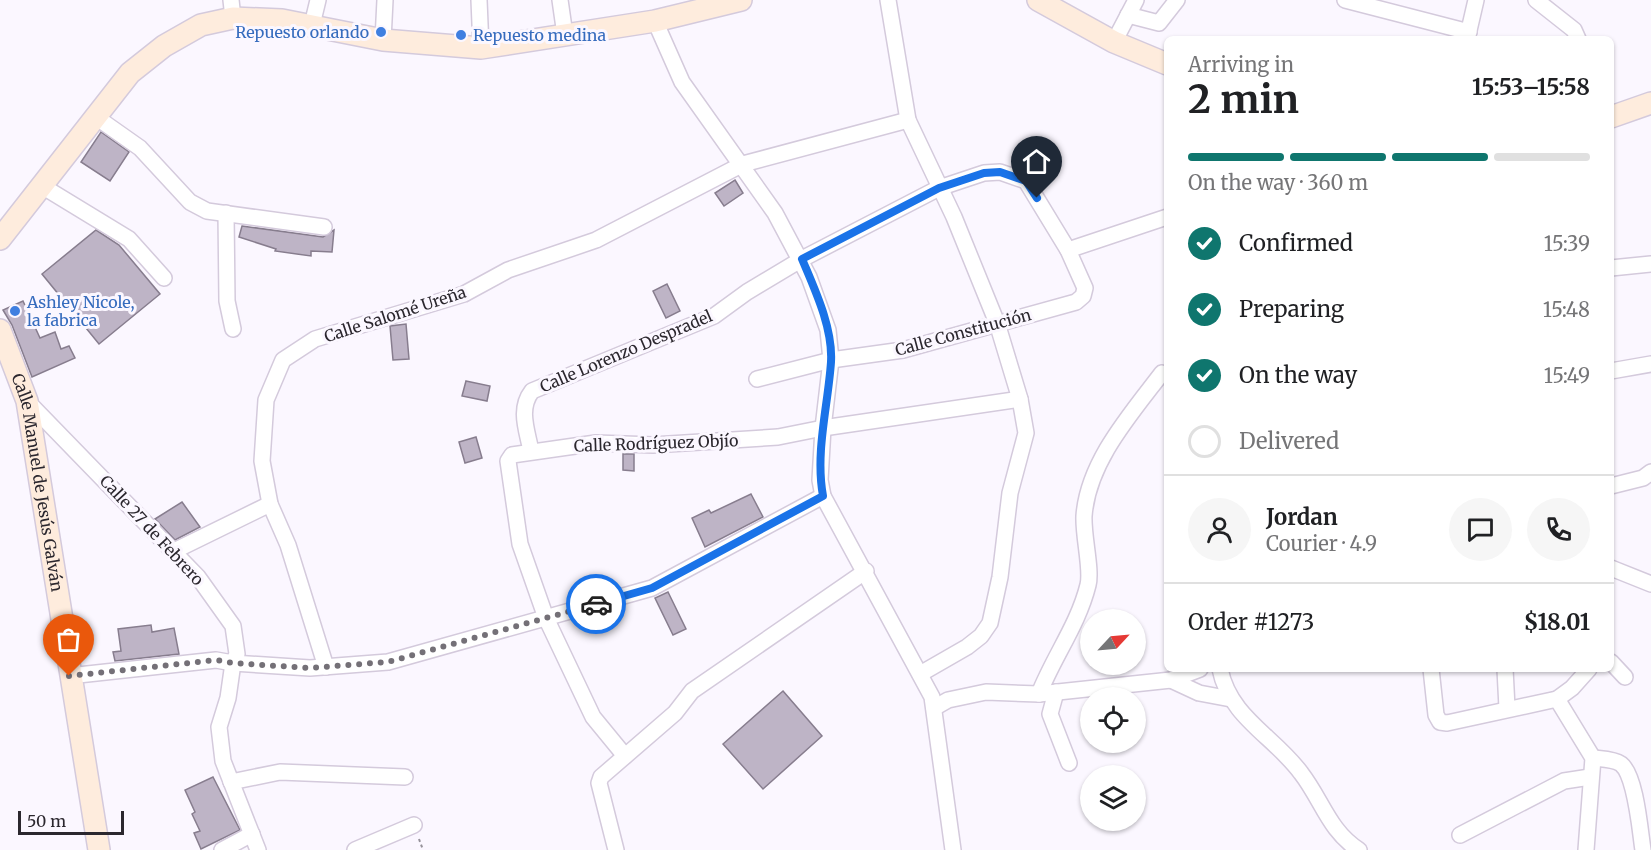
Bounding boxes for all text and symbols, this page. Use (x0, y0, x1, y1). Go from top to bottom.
place label: Repuesto orlando (235, 22, 369, 42)
marker: Repuesto orlando (374, 25, 388, 39)
place label: Repuesto medina (473, 25, 606, 45)
marker: Repuesto medina (454, 28, 468, 42)
text: Arriving in (1188, 52, 1294, 77)
text: 15:53–15:58 (1472, 73, 1590, 101)
text: 2 min (1188, 75, 1299, 124)
pin (1011, 136, 1062, 198)
icon: home (1020, 145, 1053, 178)
text: On the way · 360 m (1188, 170, 1368, 195)
icon: check (1188, 227, 1221, 260)
text: Confirmed (1239, 229, 1353, 257)
text: 15:39 (1544, 231, 1590, 256)
street label: Calle Salomé Ureña (322, 282, 469, 346)
place label: Ashley Nicole, la fabrica (26, 292, 135, 330)
icon: check (1188, 293, 1221, 326)
text: Preparing (1239, 295, 1344, 323)
text: 15:48 (1543, 297, 1590, 322)
marker: Ashley Nicole, la fabrica (8, 304, 22, 318)
street label: Calle Constitución (893, 304, 1034, 360)
street label: Calle Lorenzo Despradel (537, 306, 715, 396)
icon: check (1188, 359, 1221, 392)
text: On the way (1239, 361, 1357, 389)
text: 15:49 (1544, 363, 1590, 388)
street label: Calle Manuel de Jesús Galván (7, 371, 67, 593)
text: Delivered (1239, 427, 1339, 455)
street label: Calle Rodríguez Objío (573, 430, 739, 456)
street label: Calle 27 de Febrero (96, 471, 208, 589)
button: person (1188, 498, 1251, 561)
button: chat (1449, 498, 1512, 561)
button: phone (1527, 498, 1590, 561)
text: Jordan (1266, 503, 1338, 531)
text: Courier · 4.9 (1266, 531, 1377, 556)
courier (566, 574, 626, 634)
icon: car (580, 588, 613, 621)
text: Order #1273 (1188, 608, 1314, 636)
text: $18.01 (1524, 608, 1590, 636)
north arrow (1080, 609, 1146, 675)
map controls (1080, 609, 1146, 831)
pin (43, 614, 94, 676)
icon: bag (52, 623, 85, 656)
button: locate (1080, 687, 1146, 753)
button: layers (1080, 765, 1146, 831)
scale bar (18, 808, 124, 836)
text: 50 m (27, 811, 66, 831)

